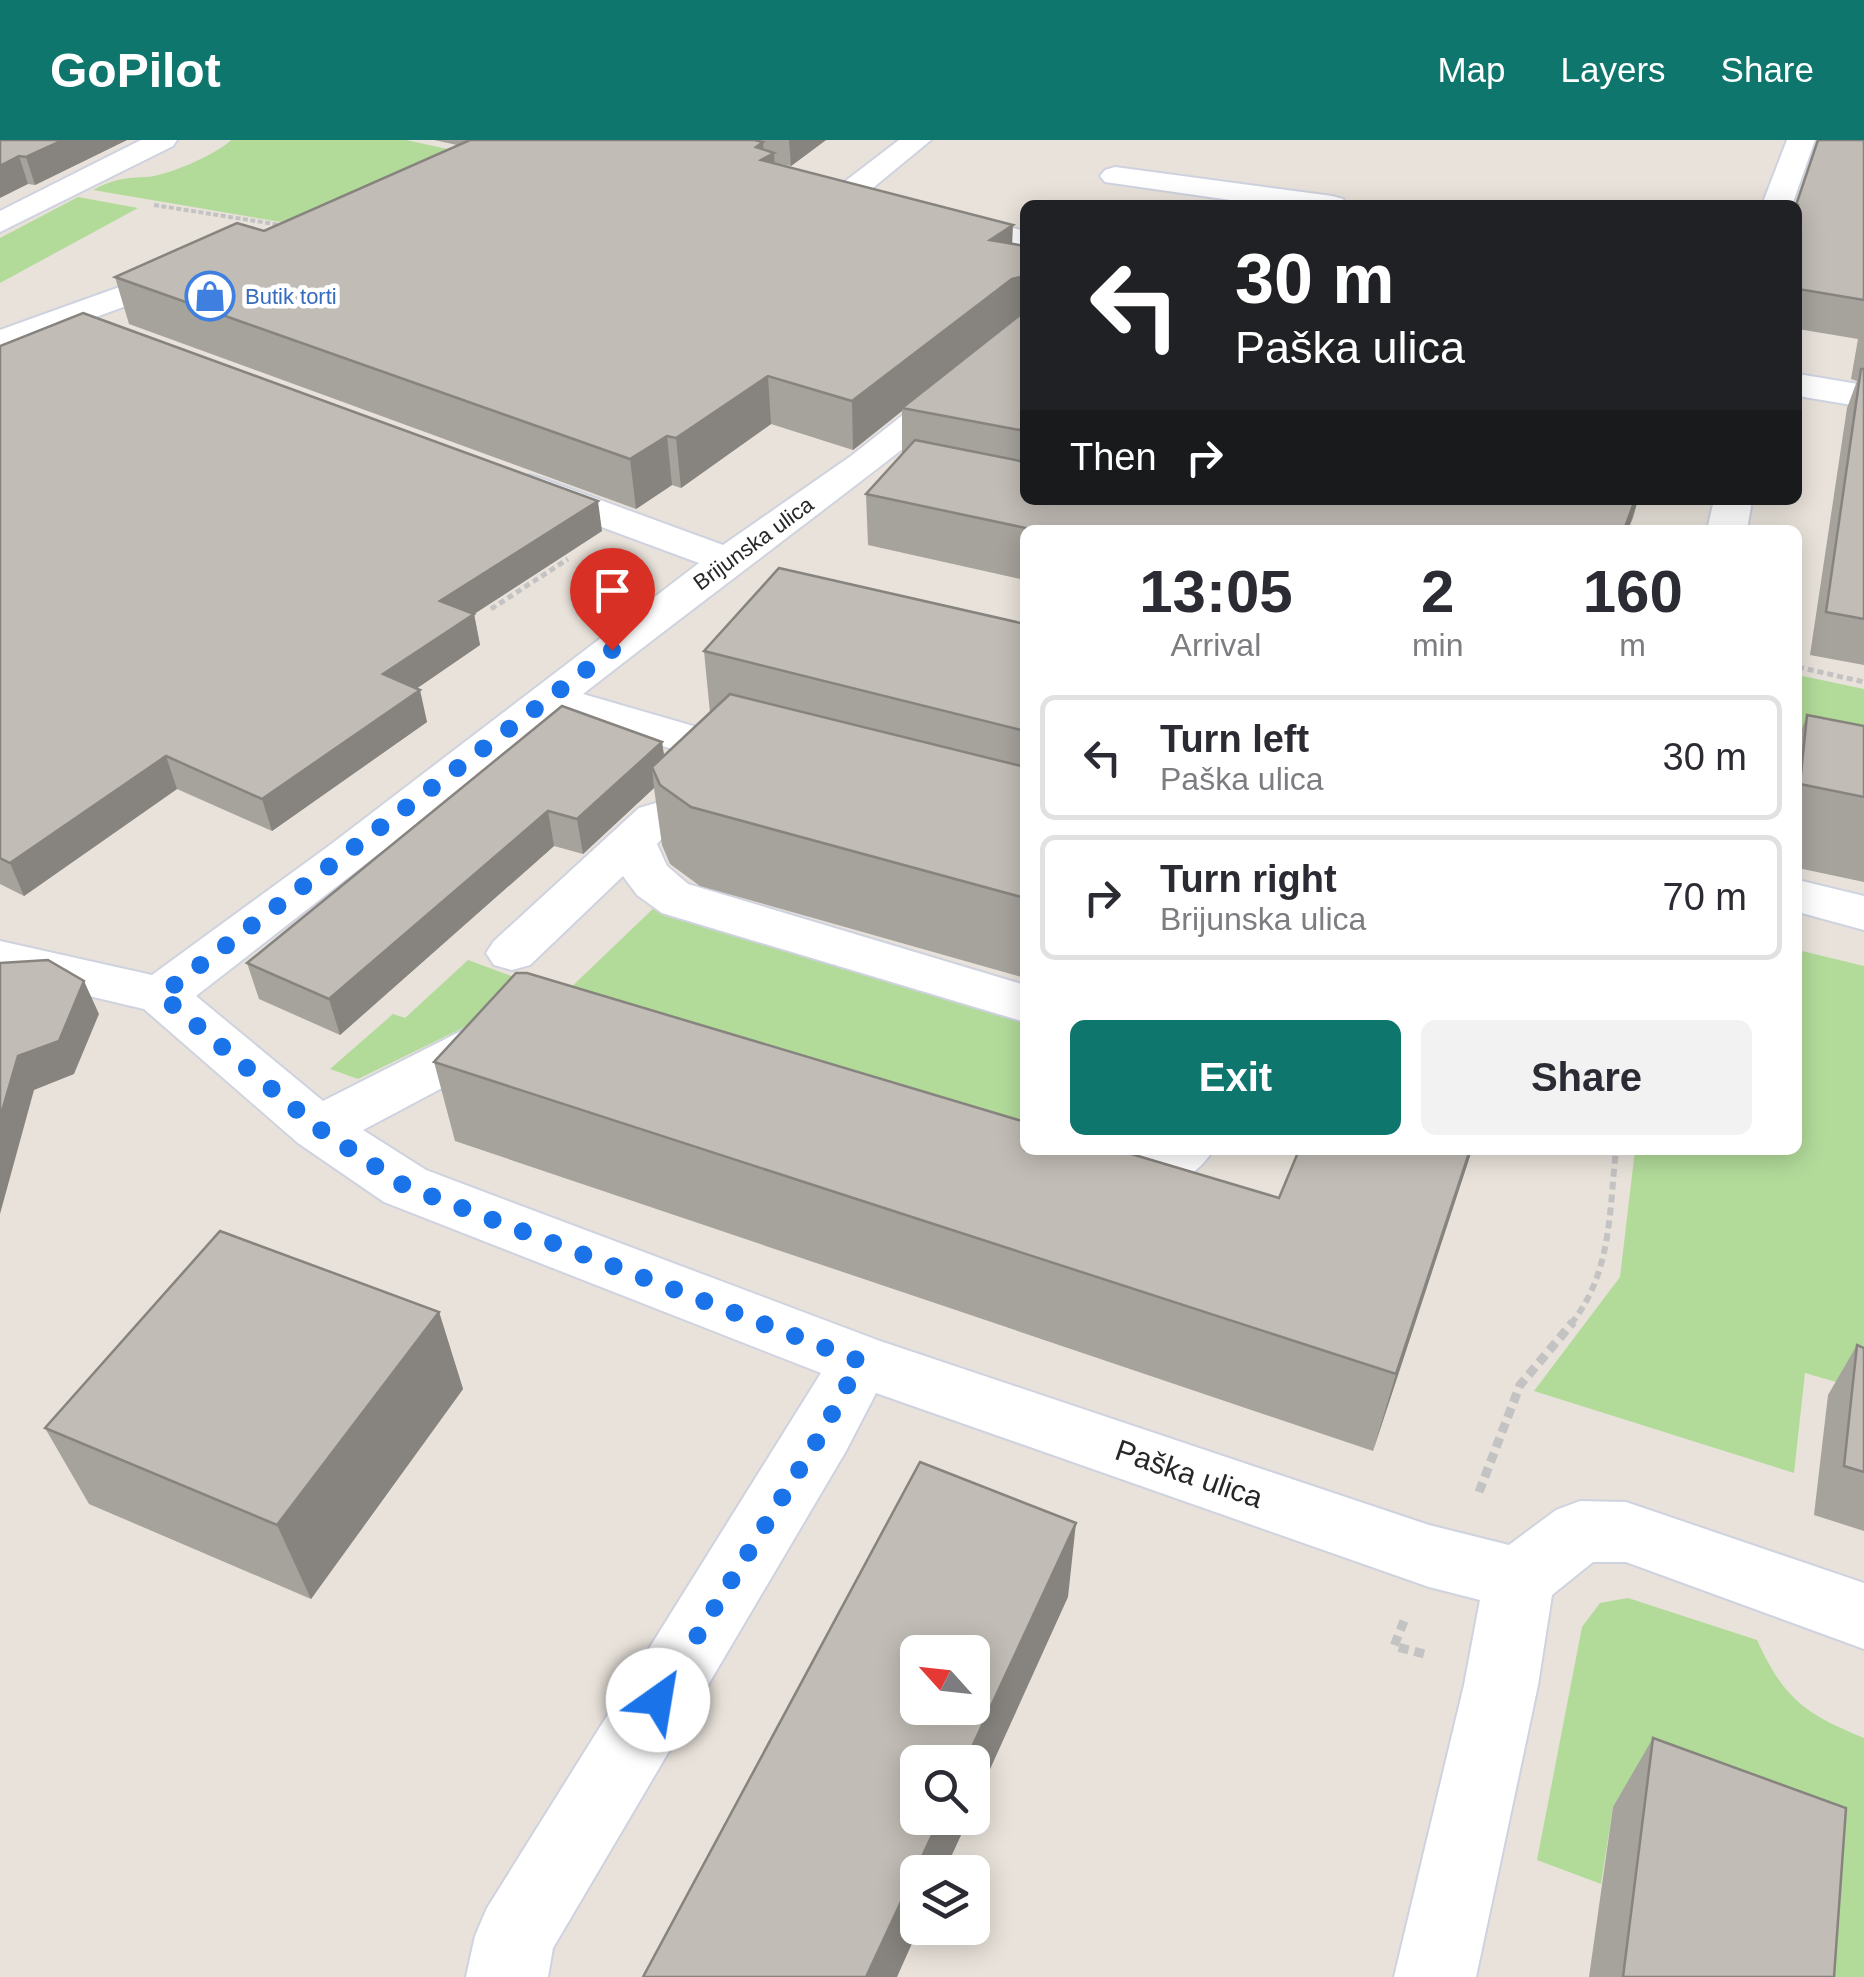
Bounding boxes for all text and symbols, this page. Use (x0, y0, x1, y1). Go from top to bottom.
text: GoPilot (50, 44, 221, 97)
text: Map (1437, 50, 1506, 89)
text: Layers (1561, 50, 1666, 89)
text: Share (1721, 50, 1814, 89)
icon: left (1070, 240, 1200, 370)
text: 30 m (1235, 240, 1395, 318)
shop icon: Butik torti (184, 270, 236, 322)
place label: Butik torti (245, 284, 337, 309)
text: Paška ulica (1235, 322, 1465, 373)
icon: right (1177, 430, 1232, 485)
text: Then (1070, 436, 1157, 478)
street label: Brijunska ulica (689, 491, 819, 595)
pin (570, 548, 655, 651)
text: 13:05 (1139, 558, 1293, 625)
text: 2 (1421, 558, 1454, 625)
text: 160 (1583, 558, 1683, 625)
icon: arrive (585, 563, 640, 618)
text: Arrival (1171, 627, 1261, 663)
text: min (1412, 627, 1463, 663)
text: m (1619, 627, 1646, 663)
text: Turn left (1160, 718, 1309, 760)
icon: left (1075, 730, 1130, 785)
text: 30 m (1663, 736, 1747, 778)
text: Paška ulica (1160, 761, 1324, 797)
text: Turn right (1160, 858, 1337, 900)
icon: right (1075, 870, 1130, 925)
text: 70 m (1663, 876, 1747, 918)
text: Brijunska ulica (1160, 901, 1366, 937)
button: Exit (1070, 1020, 1401, 1135)
button: Share (1421, 1020, 1752, 1135)
street label: Paška ulica (1111, 1433, 1267, 1514)
north arrow (900, 1635, 990, 1725)
map controls (900, 1635, 990, 1945)
position arrow (606, 1648, 710, 1752)
button: search (900, 1745, 990, 1835)
button: layers (900, 1855, 990, 1945)

